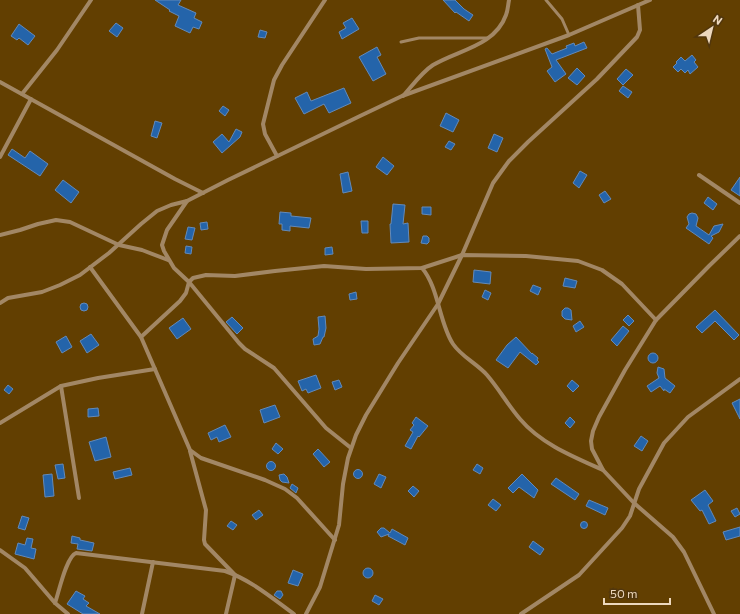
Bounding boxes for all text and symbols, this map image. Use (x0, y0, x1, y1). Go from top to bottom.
north arrow (692, 8, 732, 48)
text: N (711, 12, 725, 27)
scale bar (604, 580, 670, 606)
text: 50 m (610, 586, 638, 600)

